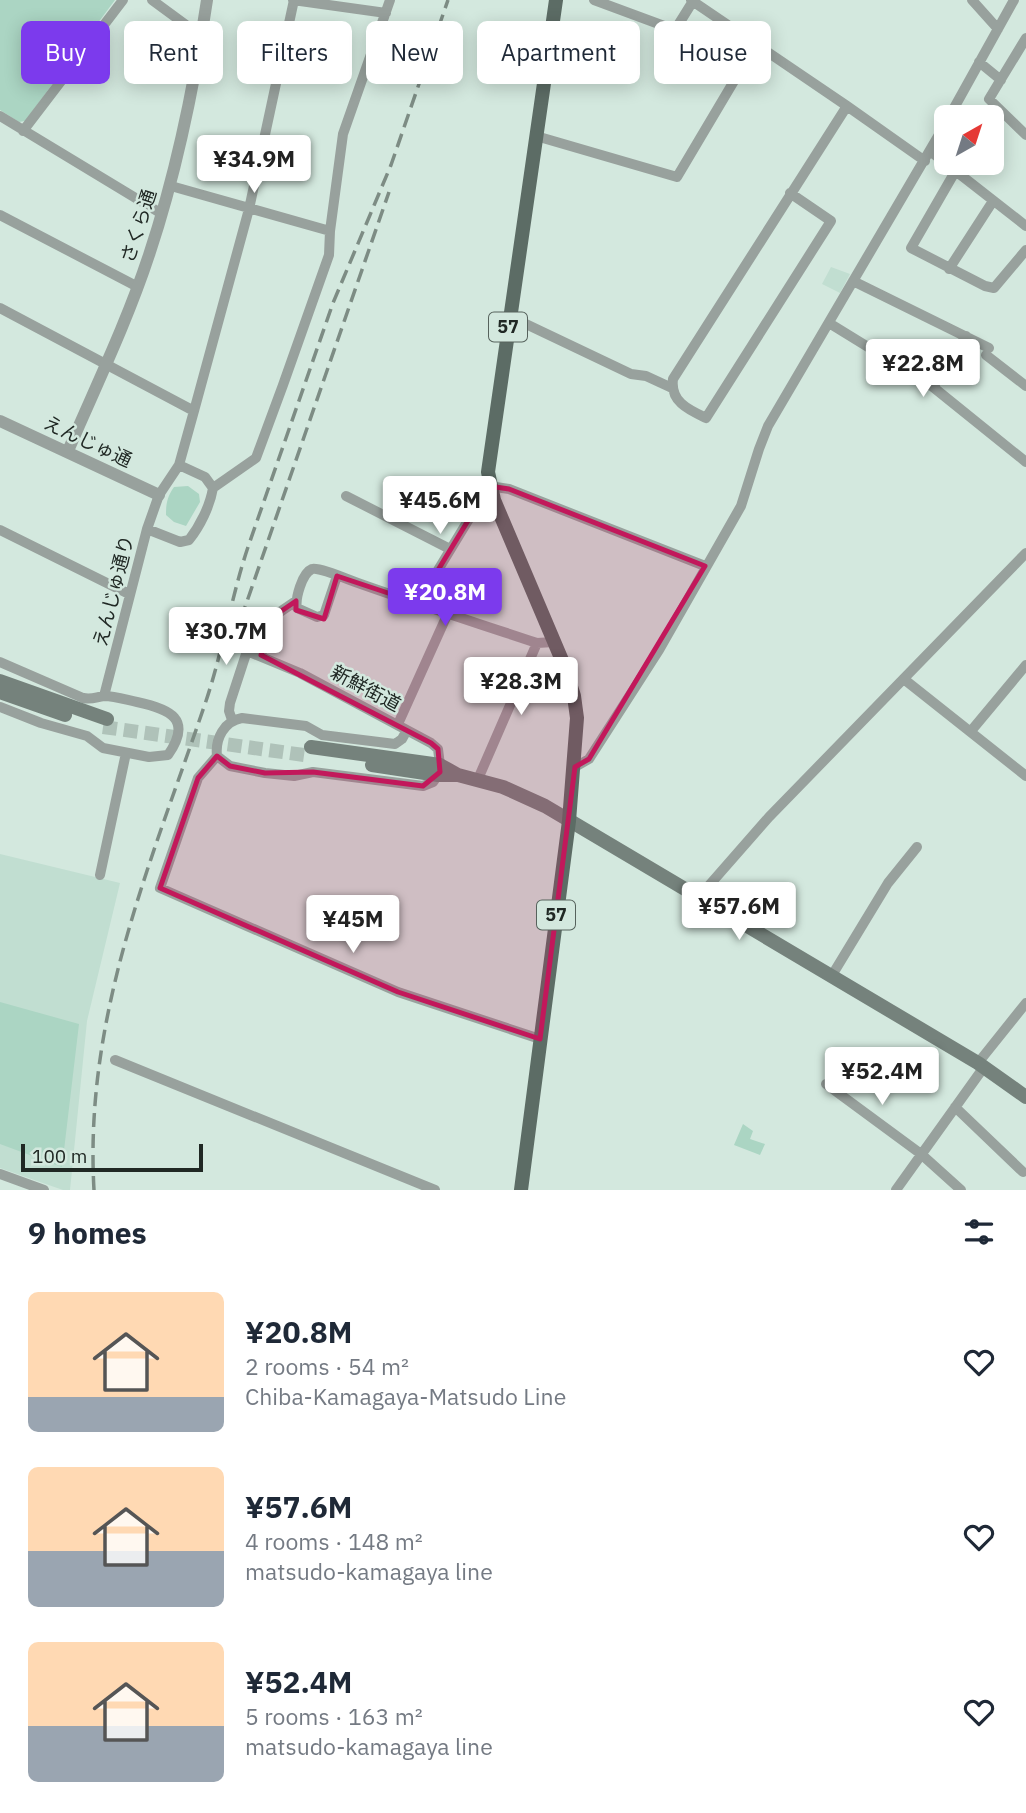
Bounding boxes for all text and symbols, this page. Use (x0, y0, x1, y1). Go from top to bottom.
chip: Buy (21, 21, 110, 84)
chip: Rent (124, 21, 223, 84)
chip: Filters (237, 21, 352, 84)
chip: New (366, 21, 463, 84)
chip: Apartment (477, 21, 640, 84)
chip: House (654, 21, 771, 84)
north arrow (934, 105, 1004, 175)
map controls (934, 105, 1004, 175)
pin: ¥34.9M (197, 136, 311, 195)
text: ¥34.9M (213, 143, 295, 173)
street label: さくら通 (115, 186, 161, 266)
road number: 57 (489, 312, 527, 342)
pin: ¥22.8M (866, 340, 980, 399)
text: ¥22.8M (882, 347, 964, 377)
street label: えんじゅ通 (40, 410, 136, 472)
pin: ¥45.6M (383, 476, 497, 536)
text: ¥45.6M (399, 484, 481, 514)
street label: えんじゅ通り (88, 533, 138, 649)
pin: ¥20.8M (388, 568, 502, 628)
text: ¥20.8M (404, 576, 486, 606)
pin: ¥30.7M (169, 608, 283, 667)
text: ¥30.7M (185, 615, 267, 645)
pin: ¥28.3M (464, 658, 578, 717)
street label: 新鮮街道 (327, 660, 405, 716)
text: ¥28.3M (480, 665, 562, 695)
pin: ¥57.6M (682, 883, 796, 942)
text: ¥57.6M (698, 890, 780, 920)
pin: ¥45M (312, 895, 394, 955)
road number: 57 (537, 900, 575, 930)
text: ¥45M (322, 903, 384, 933)
pin: ¥52.4M (825, 1048, 939, 1107)
text: ¥52.4M (841, 1055, 923, 1085)
scale bar (21, 1141, 203, 1173)
text: 100 m (32, 1144, 87, 1168)
text: 9 homes (28, 1213, 147, 1252)
icon: filters (960, 1213, 998, 1251)
text: ¥20.8M (245, 1312, 352, 1351)
icon: home (84, 1320, 168, 1404)
icon: heart (960, 1343, 998, 1381)
text: 2 rooms · 54 m² (245, 1351, 409, 1381)
text: Chiba-Kamagaya-Matsudo Line (245, 1381, 566, 1411)
text: ¥57.6M (245, 1487, 352, 1526)
icon: home (84, 1495, 168, 1579)
icon: heart (960, 1518, 998, 1556)
text: 4 rooms · 148 m² (245, 1526, 423, 1556)
text: matsudo-kamagaya line (245, 1556, 493, 1586)
text: ¥52.4M (245, 1662, 352, 1701)
icon: home (84, 1670, 168, 1754)
icon: heart (960, 1693, 998, 1731)
text: 5 rooms · 163 m² (245, 1701, 423, 1731)
text: matsudo-kamagaya line (245, 1731, 493, 1761)

